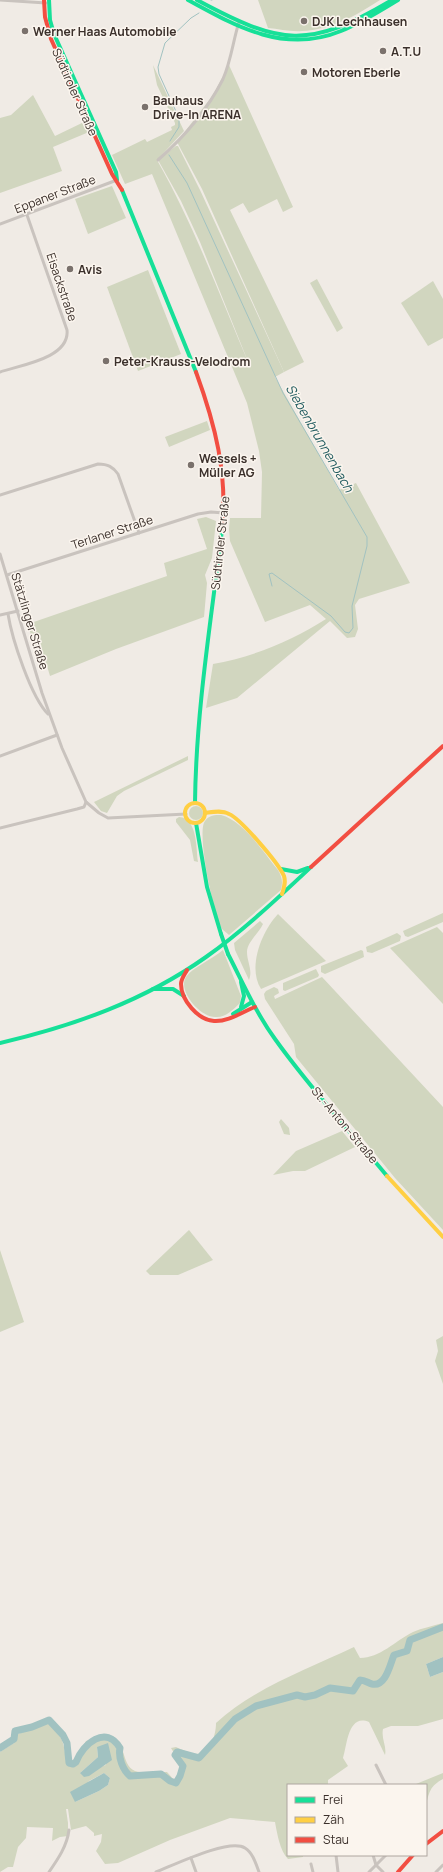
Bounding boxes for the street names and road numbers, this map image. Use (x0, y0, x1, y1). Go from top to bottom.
street label: Südtiroler Straße (48, 45, 102, 139)
street label: Eppaner Straße (12, 171, 98, 217)
street label: Eisackstraße (42, 251, 82, 323)
street label: Südtiroler Straße (207, 495, 233, 591)
street label: Terlaner Straße (69, 511, 155, 553)
street label: Stätzlinger Straße (7, 570, 53, 672)
street label: St.-Anton-Straße (308, 1083, 382, 1167)

